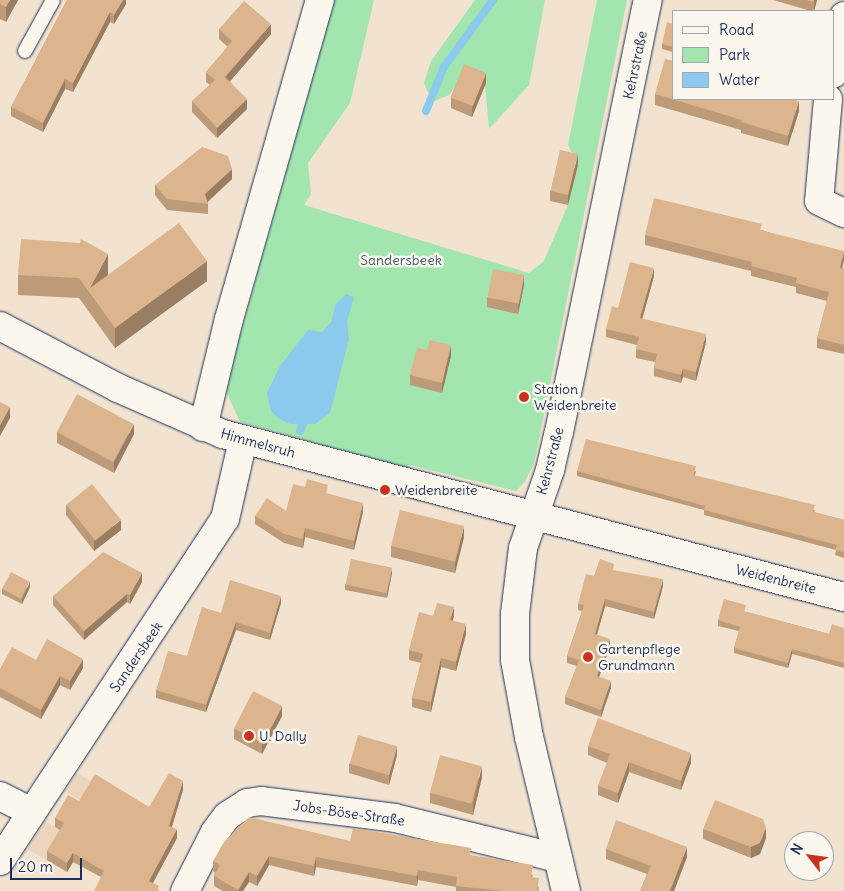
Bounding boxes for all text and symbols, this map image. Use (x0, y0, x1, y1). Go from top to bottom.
legend (672, 10, 834, 100)
text: Road (719, 20, 754, 39)
street label: Kehrstraße (620, 29, 650, 101)
text: Park (719, 45, 750, 64)
text: Water (719, 70, 760, 89)
park label: Sandersbeek (360, 252, 442, 268)
place label: Station Weidenbreite (534, 381, 617, 414)
marker: Station Weidenbreite (518, 391, 530, 403)
street label: Himmelsruh (219, 425, 297, 461)
street label: Kehrstraße (533, 425, 567, 497)
place label: Weidenbreite (395, 482, 478, 498)
marker: Weidenbreite (379, 484, 391, 496)
street label: Weidenbreite (734, 561, 818, 597)
street label: Sandersbeek (106, 618, 166, 696)
place label: Gartenpflege Grundmann (598, 641, 681, 674)
marker: Gartenpflege Grundmann (582, 651, 594, 663)
place label: U. Dally (259, 728, 307, 744)
marker: U. Dally (243, 730, 255, 742)
street label: Jobs-Böse-Straße (292, 797, 406, 829)
north arrow (784, 831, 834, 881)
text: N (787, 840, 807, 858)
scale bar (12, 848, 85, 880)
text: 20 m (18, 857, 53, 876)

